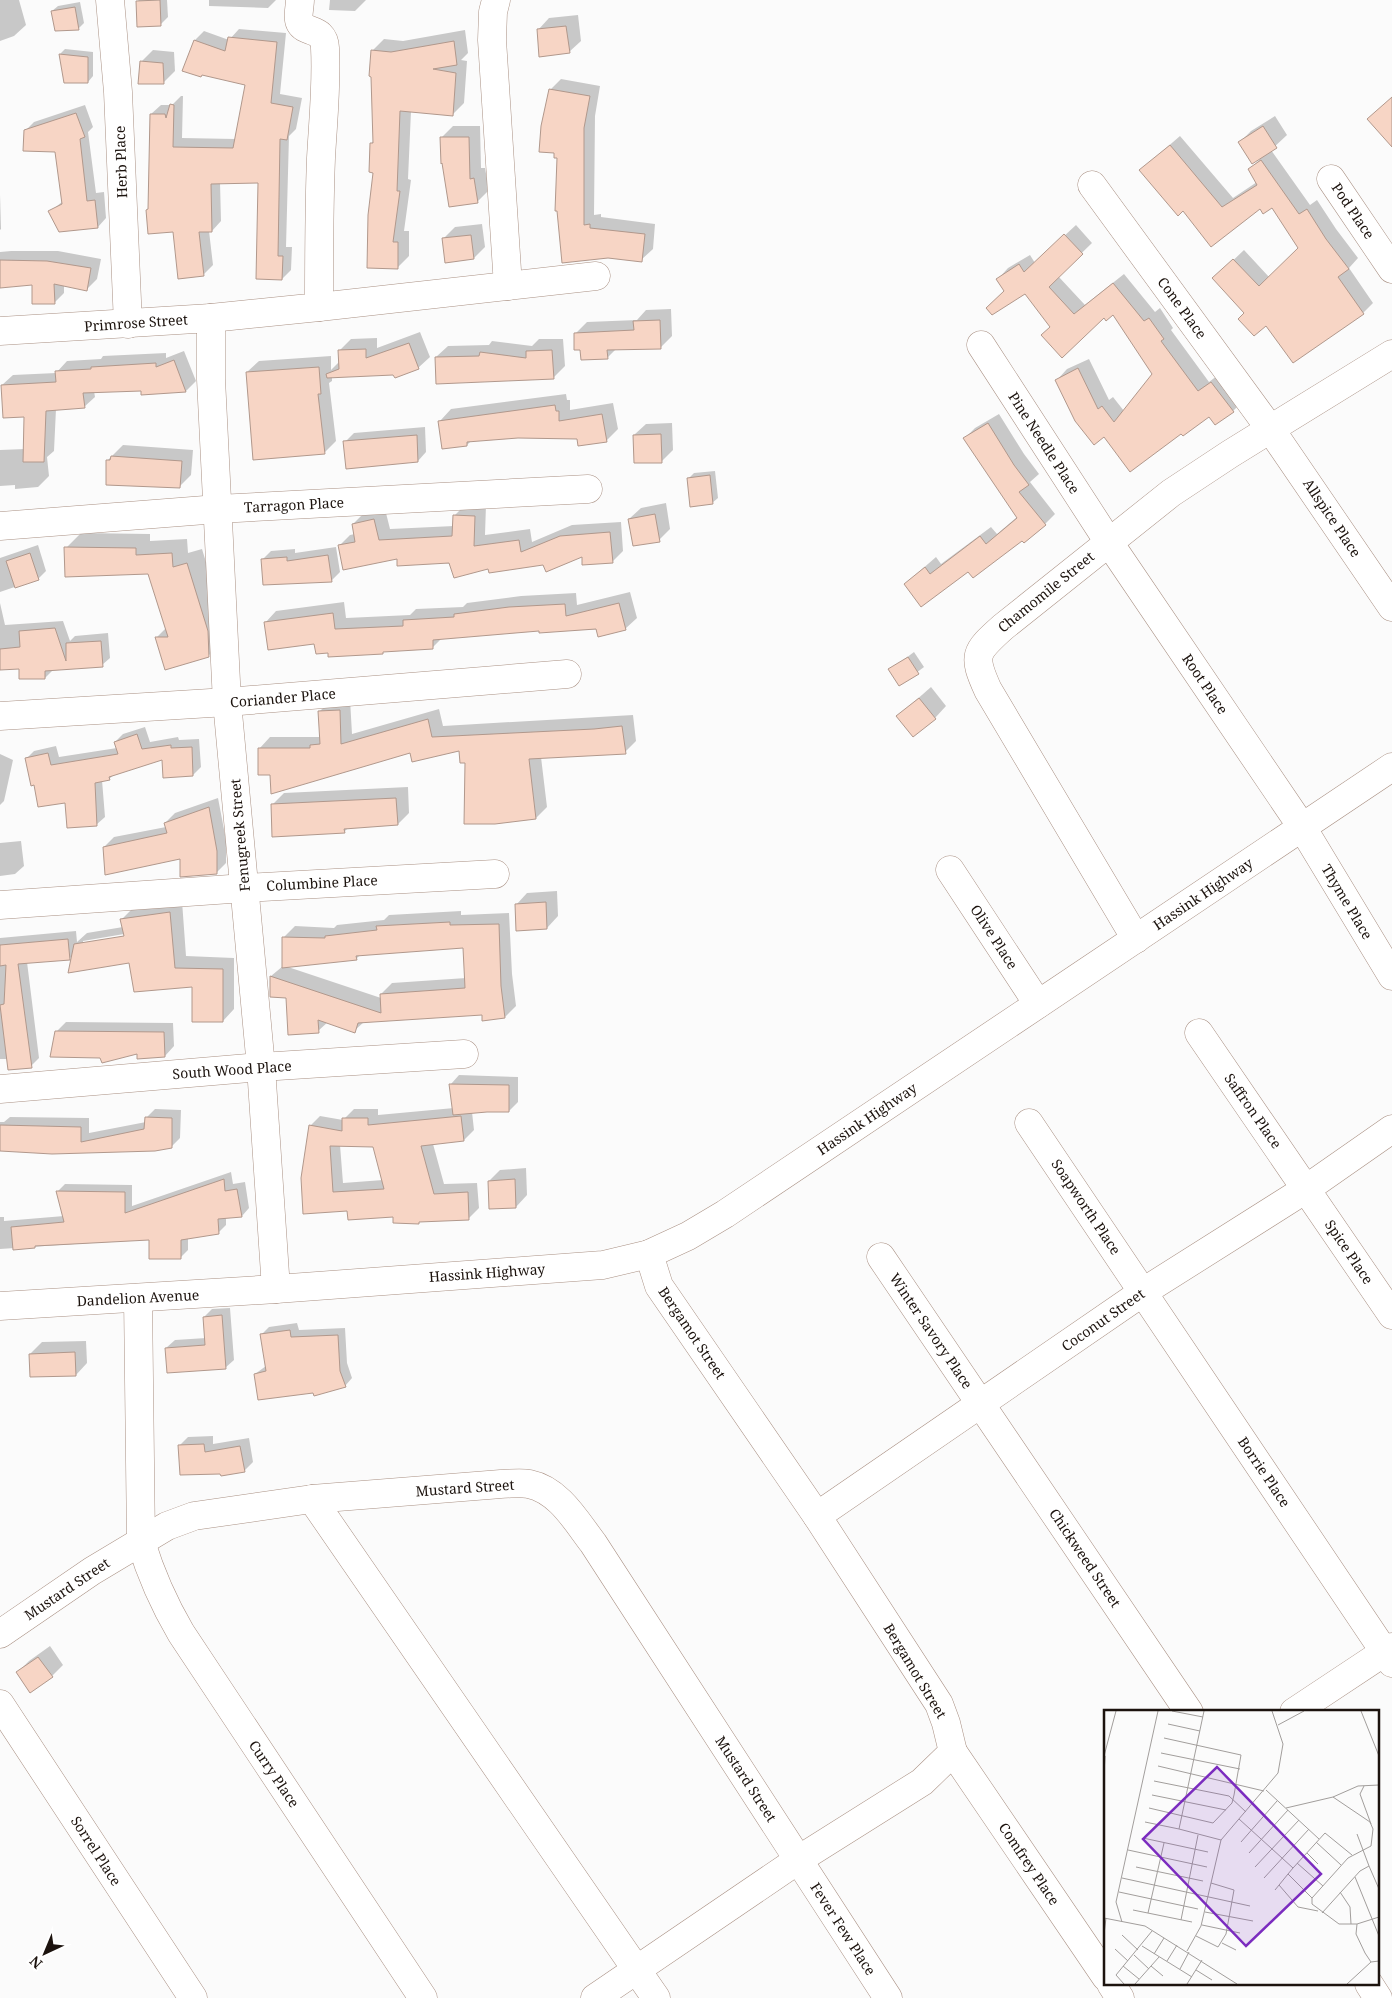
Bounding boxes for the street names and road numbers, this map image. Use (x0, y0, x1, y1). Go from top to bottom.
street label: Herb Place (110, 125, 131, 199)
street label: Pod Place (1328, 179, 1379, 242)
street label: Cone Place (1154, 273, 1211, 342)
street label: Primrose Street (83, 309, 189, 336)
street label: Pine Needle Place (1004, 388, 1084, 497)
street label: Allspice Place (1299, 475, 1366, 561)
street label: Tarragon Place (243, 492, 344, 517)
street label: Chamomile Street (994, 547, 1098, 636)
street label: Root Place (1178, 650, 1233, 718)
street label: Coriander Place (229, 683, 337, 712)
street label: Fenugreek Street (225, 778, 254, 892)
street label: Hassink Highway (1149, 853, 1256, 934)
street label: Thyme Place (1318, 861, 1377, 943)
street label: Columbine Place (266, 870, 378, 895)
street label: Olive Place (966, 901, 1022, 973)
street label: South Wood Place (172, 1056, 292, 1083)
street label: Saffron Place (1220, 1069, 1286, 1152)
street label: Hassink Highway (813, 1078, 920, 1159)
street label: Soapworth Place (1047, 1155, 1125, 1258)
street label: Spice Place (1321, 1216, 1378, 1288)
street label: Hassink Highway (428, 1259, 546, 1286)
street label: Winter Savory Place (886, 1269, 977, 1392)
street label: Bergamot Street (654, 1283, 730, 1383)
street label: Coconut Street (1057, 1284, 1148, 1355)
street label: Dandelion Avenue (76, 1285, 200, 1310)
street label: Borrie Place (1234, 1433, 1295, 1511)
street label: Mustard Street (415, 1475, 515, 1500)
street label: Chickweed Street (1045, 1505, 1126, 1611)
street label: Mustard Street (20, 1553, 113, 1624)
street label: Bergamot Street (880, 1620, 951, 1722)
street label: Mustard Street (711, 1732, 781, 1825)
street label: Curry Place (245, 1736, 304, 1811)
street label: Sorrel Place (67, 1812, 126, 1889)
street label: Comfrey Place (995, 1819, 1064, 1909)
street label: Fever Few Place (806, 1879, 881, 1979)

